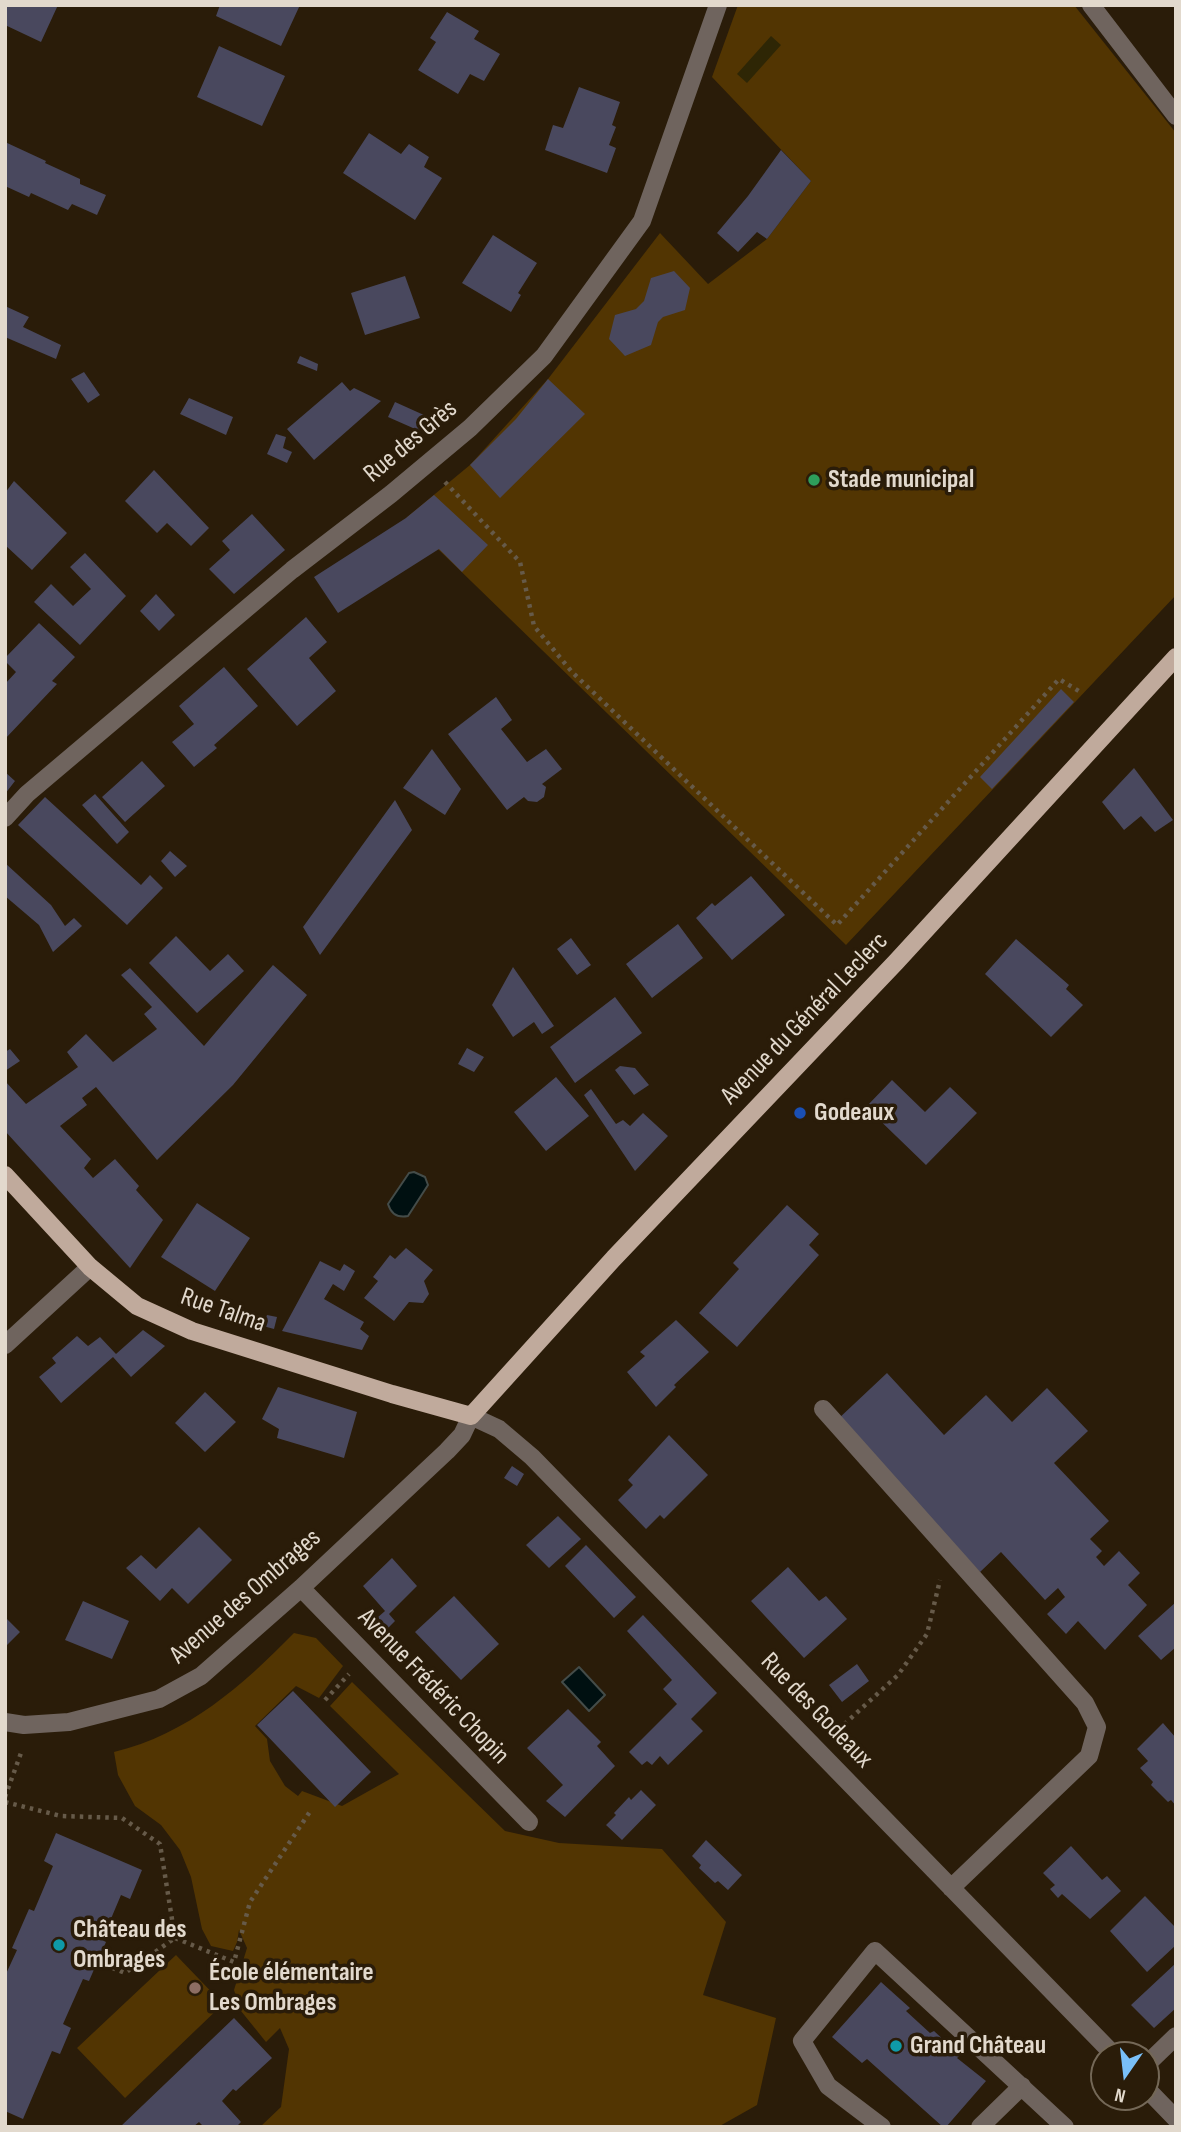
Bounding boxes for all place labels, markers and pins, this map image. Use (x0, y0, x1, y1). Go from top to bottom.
place label: Stade municipal (828, 464, 974, 496)
marker: Stade municipal (806, 472, 822, 488)
place label: Godeaux (814, 1097, 894, 1129)
marker: Godeaux (792, 1105, 808, 1121)
place label: Château des Ombrages (73, 1914, 187, 1976)
marker: Château des Ombrages (51, 1937, 67, 1953)
place label: École élémentaire Les Ombrages (209, 1957, 374, 2018)
marker: École élémentaire Les Ombrages (187, 1980, 203, 1996)
place label: Grand Château (910, 2030, 1046, 2062)
marker: Grand Château (888, 2038, 904, 2054)

